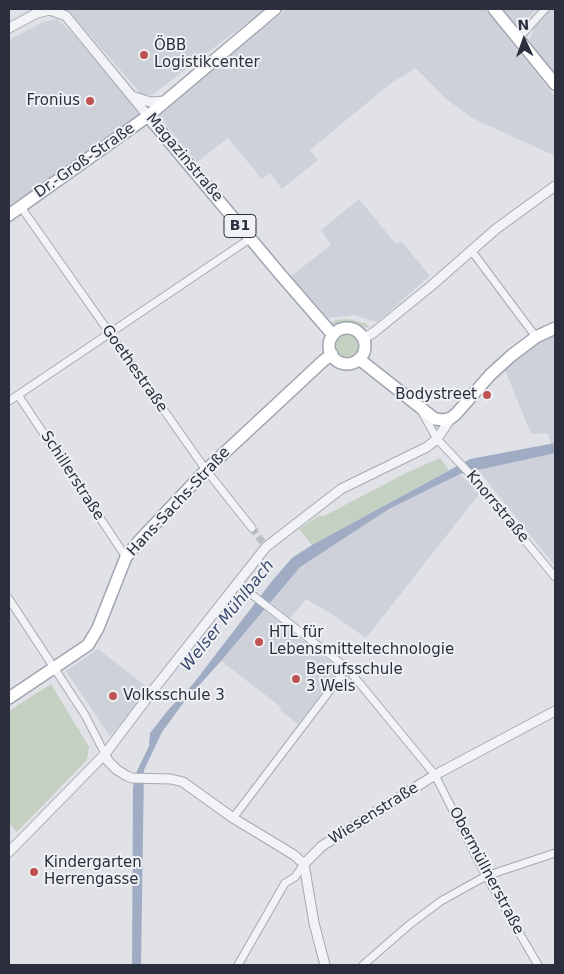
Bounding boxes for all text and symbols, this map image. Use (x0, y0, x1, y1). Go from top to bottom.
north arrow (499, 15, 549, 65)
text: N (517, 17, 529, 33)
place label: ÖBB Logistikcenter (154, 37, 260, 72)
marker: ÖBB Logistikcenter (138, 49, 150, 61)
place label: Fronius (26, 92, 80, 110)
marker: Fronius (84, 95, 96, 107)
street label: Magazinstraße (142, 110, 226, 206)
street label: Dr.-Groß-Straße (31, 120, 139, 202)
road number: B1 (224, 215, 256, 238)
street label: Goethestraße (97, 322, 171, 416)
place label: Bodystreet (395, 386, 477, 404)
marker: Bodystreet (481, 389, 493, 401)
street label: Schillerstraße (36, 428, 108, 524)
street label: Hans-Sachs-Straße (124, 444, 234, 560)
street label: Knorrstraße (462, 467, 532, 547)
water label: Welser Mühlbach (177, 557, 279, 675)
place label: HTL für Lebensmitteltechnologie (269, 624, 454, 659)
marker: HTL für Lebensmitteltechnologie (253, 636, 265, 648)
place label: Berufsschule 3 Wels (306, 661, 403, 696)
marker: Berufsschule 3 Wels (290, 673, 302, 685)
place label: Volksschule 3 (123, 687, 225, 705)
marker: Volksschule 3 (107, 690, 119, 702)
street label: Wiesenstraße (326, 779, 422, 849)
street label: Obermüllnerstraße (445, 804, 527, 938)
place label: Kindergarten Herrengasse (44, 854, 142, 889)
marker: Kindergarten Herrengasse (28, 866, 40, 878)

